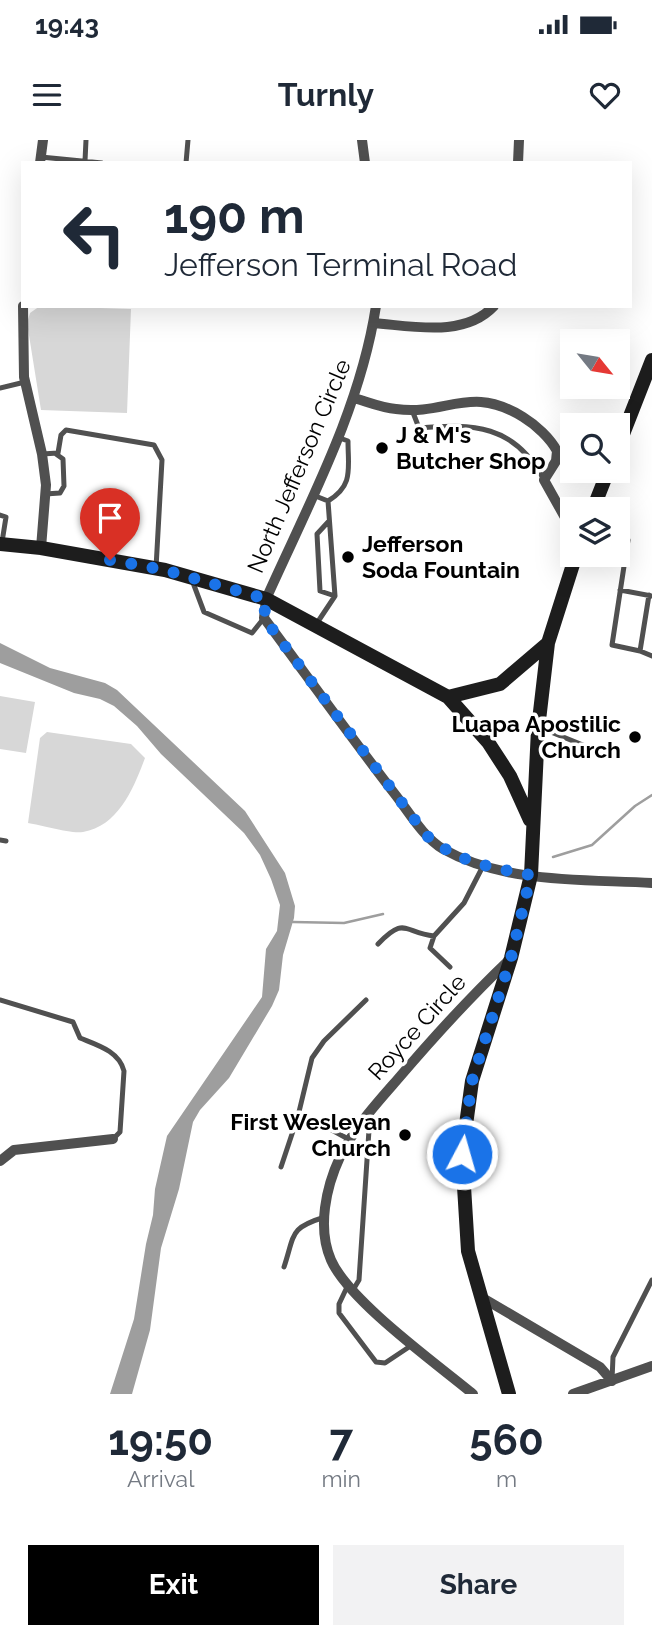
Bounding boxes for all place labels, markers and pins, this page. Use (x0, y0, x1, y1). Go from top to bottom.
place label: J & M's Butcher Shop (396, 421, 545, 474)
marker: J & M's Butcher Shop (374, 440, 390, 456)
pin (80, 488, 140, 560)
place label: Jefferson Soda Fountain (362, 530, 520, 583)
marker: Jefferson Soda Fountain (340, 549, 356, 565)
place label: Luapa Apostilic Church (451, 710, 621, 763)
marker: Luapa Apostilic Church (627, 729, 643, 745)
place label: First Wesleyan Church (230, 1108, 391, 1161)
marker: First Wesleyan Church (397, 1127, 413, 1143)

